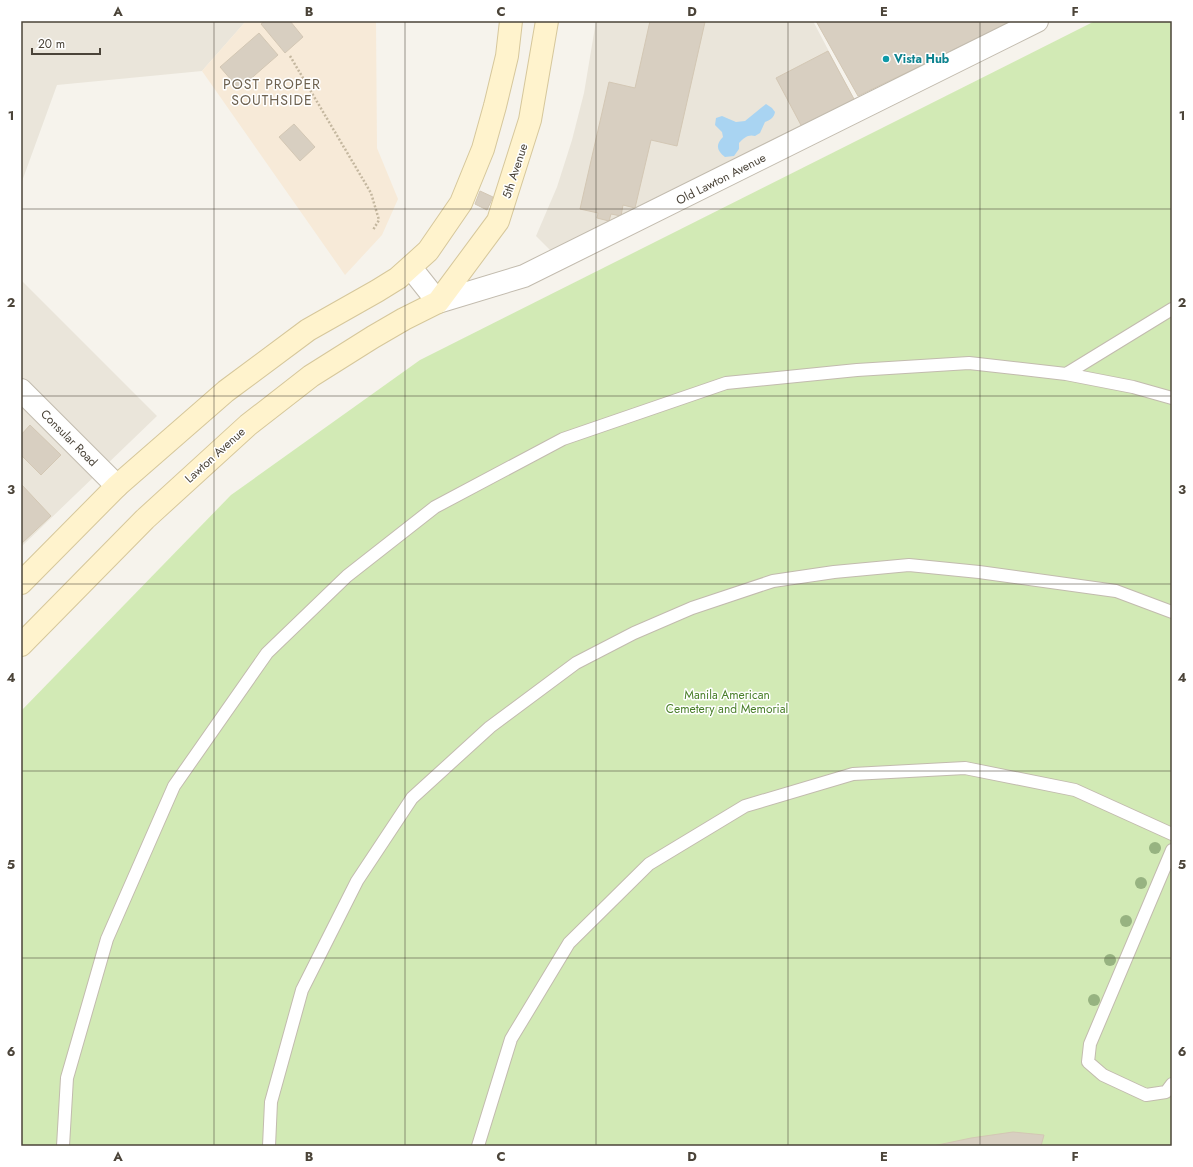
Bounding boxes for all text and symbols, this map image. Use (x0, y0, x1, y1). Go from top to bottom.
text: A (112, 2, 123, 21)
text: B (305, 2, 314, 21)
text: C (496, 2, 506, 21)
text: D (687, 2, 697, 21)
text: E (880, 2, 888, 21)
text: F (1071, 2, 1079, 21)
scale bar (32, 30, 100, 56)
text: 20 m (38, 35, 65, 53)
place label: Vista Hub (893, 50, 950, 68)
marker: Vista Hub (881, 54, 891, 64)
district label: POST PROPER SOUTHSIDE (223, 74, 321, 110)
text: 1 (8, 106, 14, 125)
text: 1 (1179, 106, 1185, 125)
street label: 5th Avenue (498, 141, 532, 201)
street label: Old Lawton Avenue (673, 149, 769, 209)
text: 2 (7, 293, 15, 312)
text: 2 (1178, 293, 1186, 312)
street label: Consular Road (36, 405, 102, 471)
street label: Lawton Avenue (181, 423, 249, 487)
text: 3 (7, 480, 15, 499)
text: 3 (1178, 480, 1186, 499)
text: 4 (6, 668, 16, 687)
text: 4 (1177, 668, 1187, 687)
park label: Manila American Cemetery and Memorial (666, 686, 788, 718)
text: 5 (7, 855, 15, 874)
text: 5 (1178, 855, 1186, 874)
text: 6 (7, 1042, 16, 1061)
text: 6 (1178, 1042, 1187, 1061)
text: A (112, 1147, 123, 1166)
text: B (305, 1147, 314, 1166)
text: C (496, 1147, 506, 1166)
text: D (687, 1147, 697, 1166)
text: E (880, 1147, 888, 1166)
text: F (1071, 1147, 1079, 1166)

